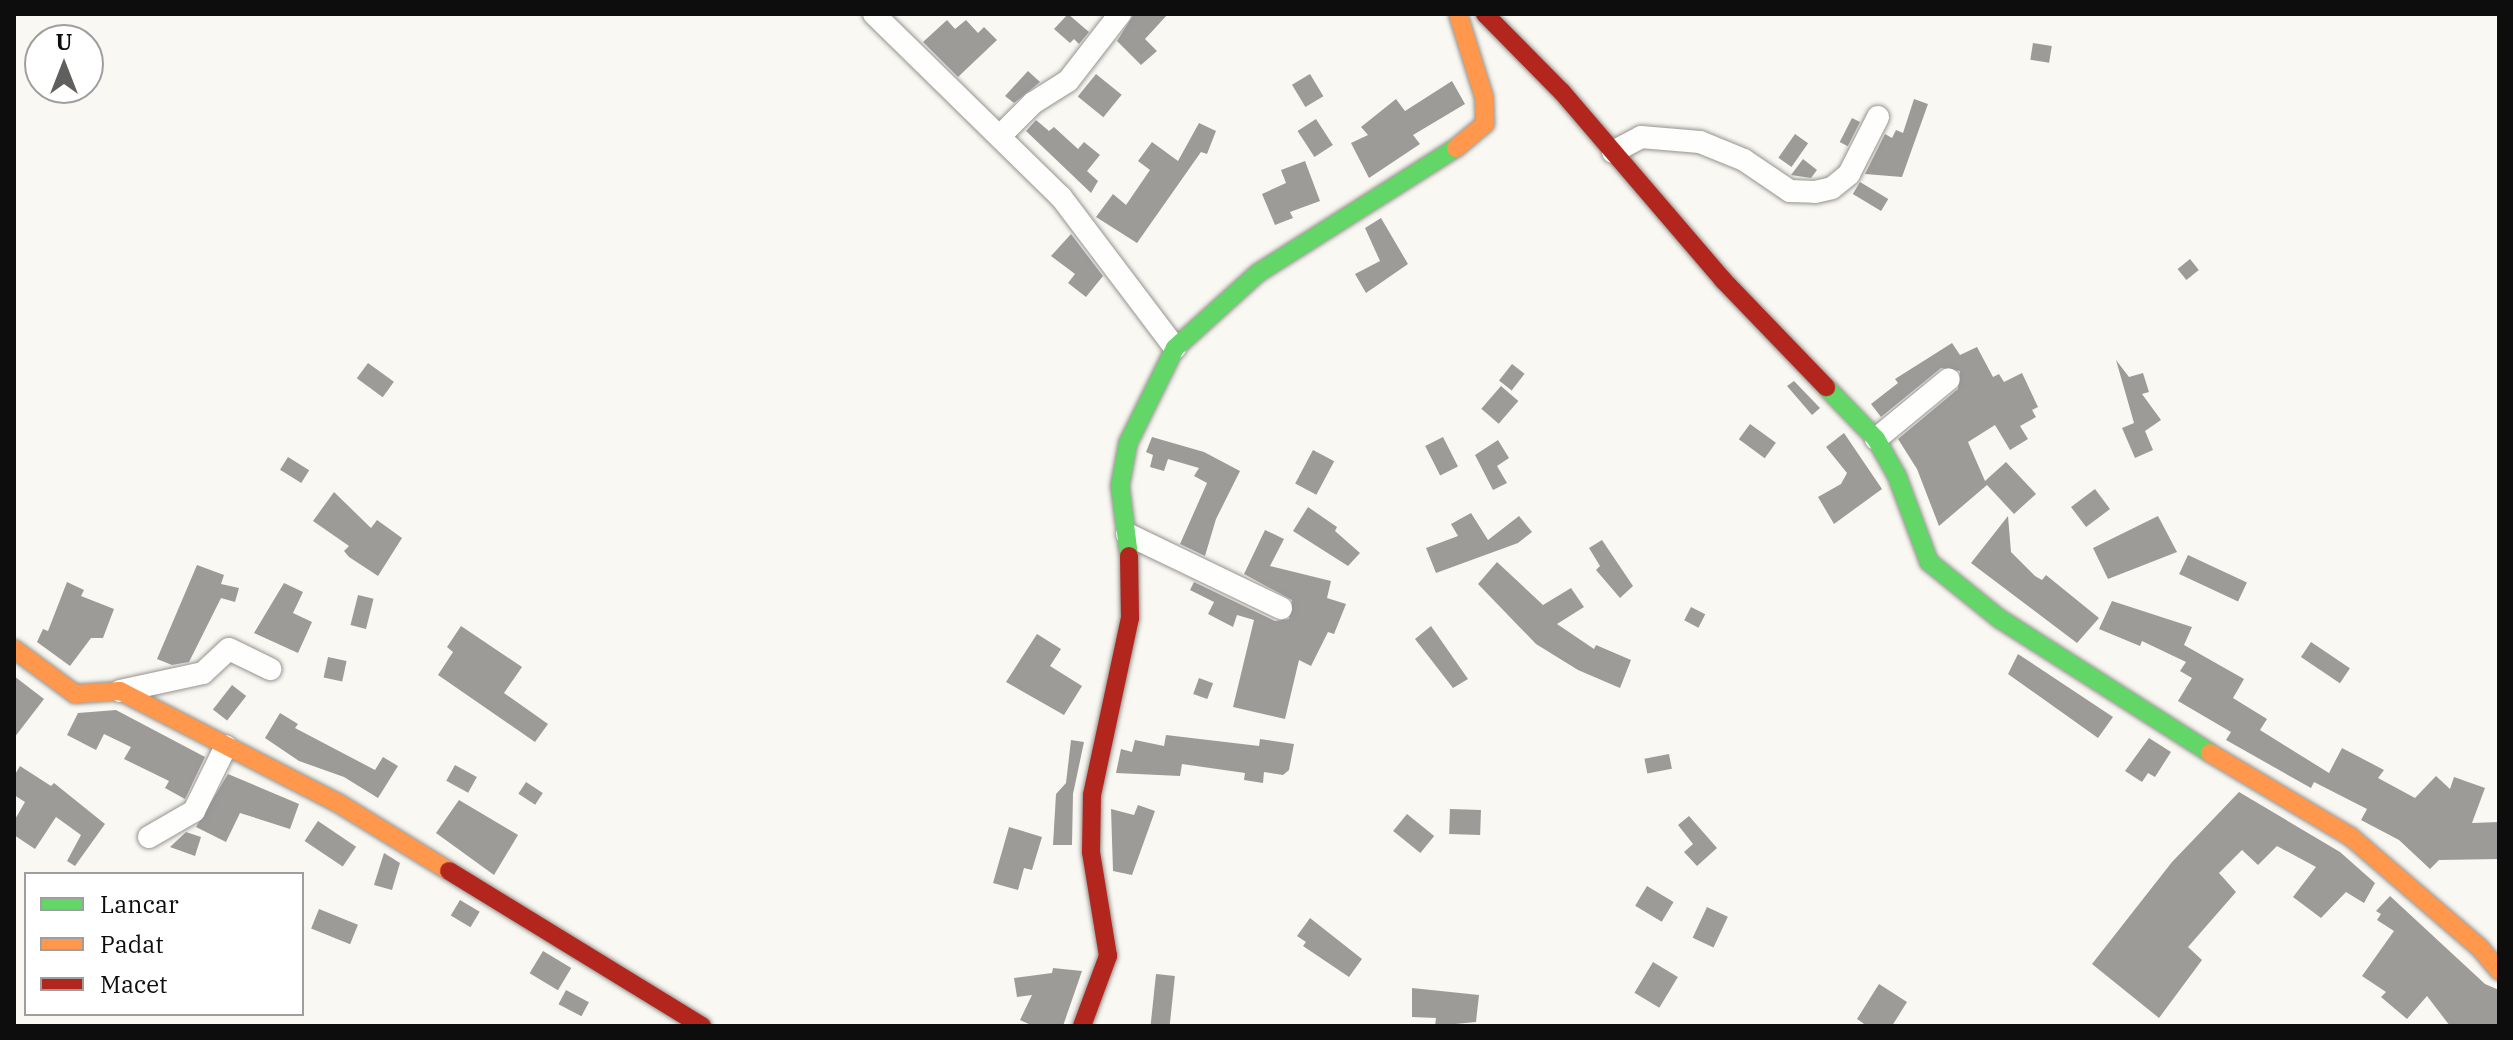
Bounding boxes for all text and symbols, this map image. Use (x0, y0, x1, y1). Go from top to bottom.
north arrow (24, 24, 104, 104)
text: U (56, 27, 72, 56)
legend (24, 872, 304, 1016)
text: Lancar (100, 888, 179, 920)
text: Padat (100, 928, 164, 960)
text: Macet (100, 968, 168, 1000)

